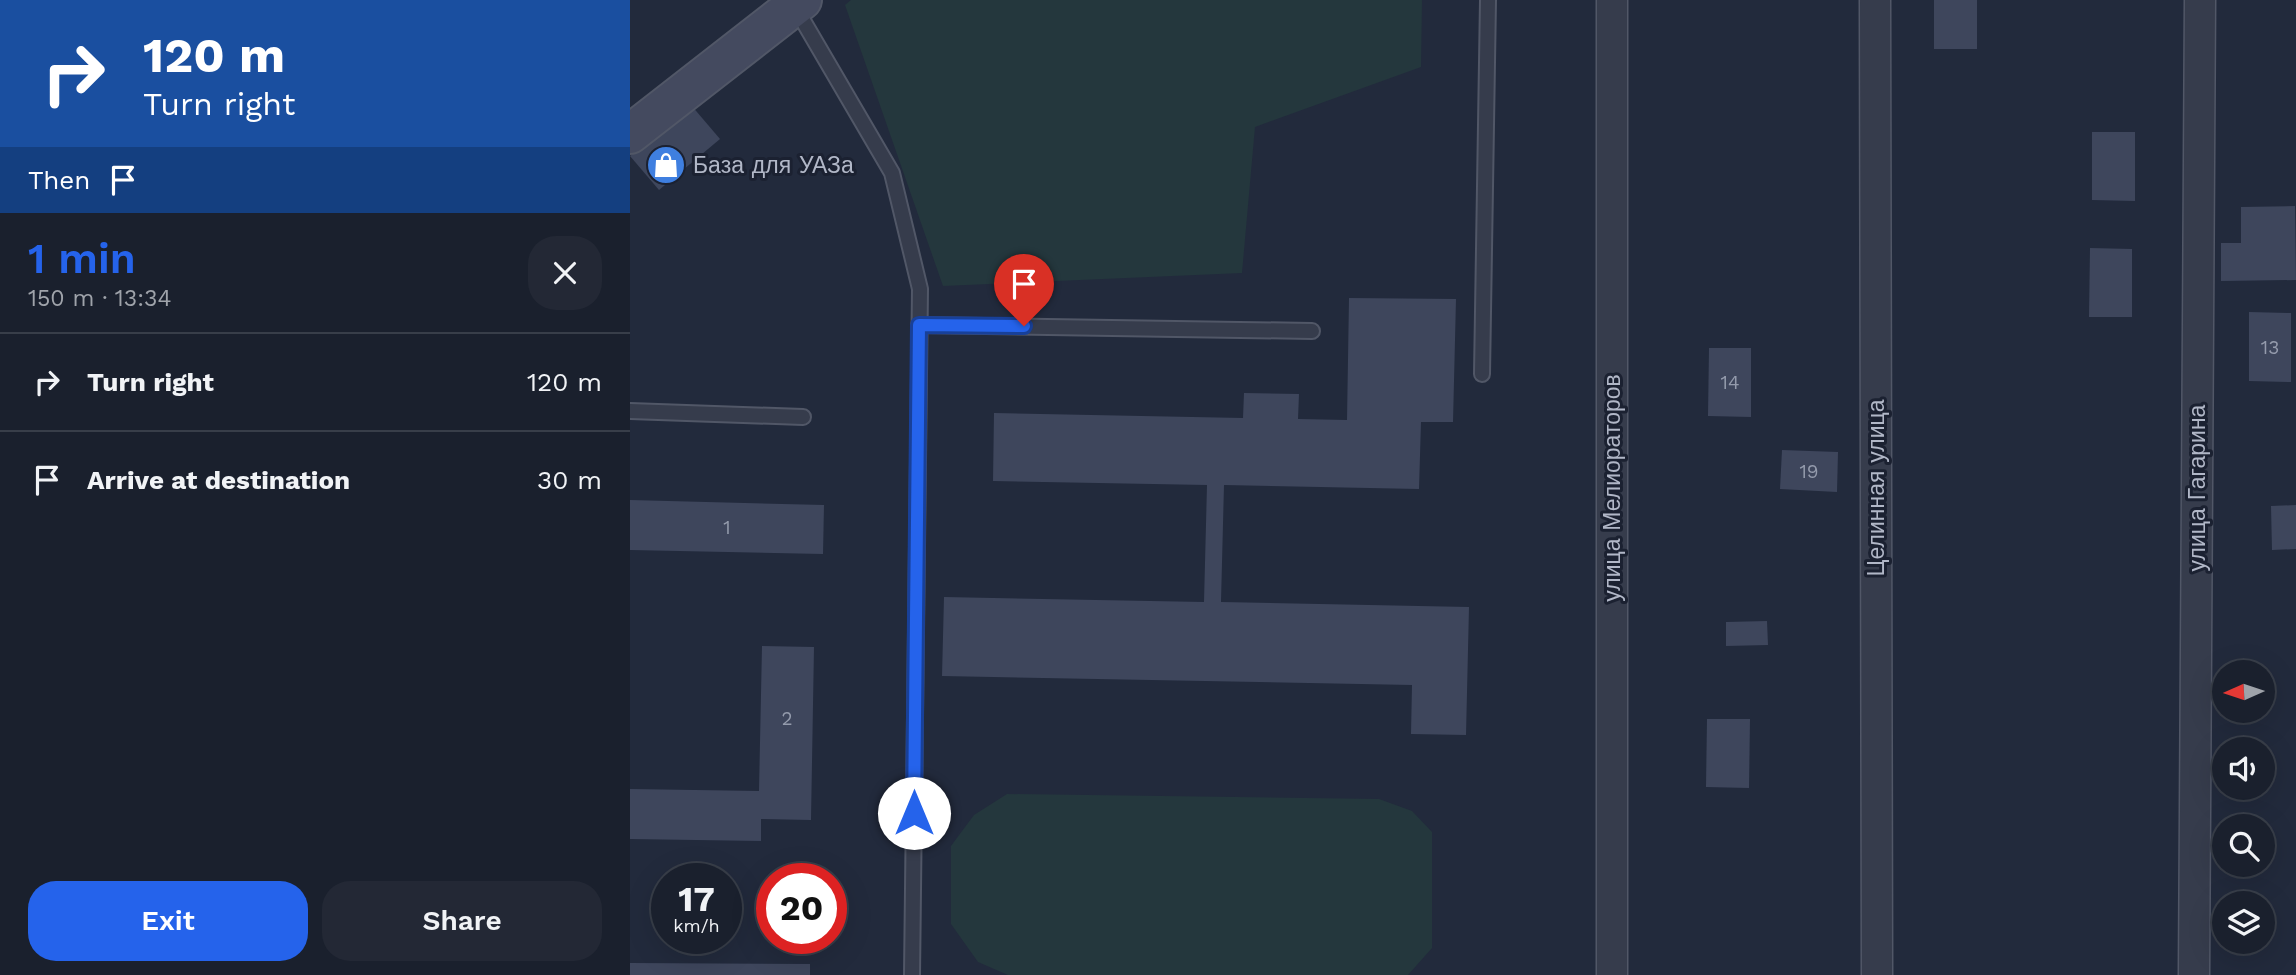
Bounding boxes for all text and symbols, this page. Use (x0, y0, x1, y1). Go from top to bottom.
text: 120 m (143, 26, 285, 84)
icon: right (28, 28, 119, 119)
text: Turn right (143, 85, 295, 123)
shop icon: База для УАЗа (645, 144, 687, 186)
place label: База для УАЗа (693, 152, 854, 179)
icon: arrive (104, 161, 142, 199)
text: Then (28, 165, 90, 195)
text: 1 min (28, 234, 136, 283)
button: close (528, 236, 602, 310)
pin (994, 254, 1054, 326)
icon: arrive (1005, 265, 1043, 303)
text: 150 m · 13:34 (28, 285, 172, 312)
house number: 13 (2261, 336, 2279, 359)
icon: right (28, 363, 66, 401)
text: Turn right (87, 367, 214, 397)
text: 120 m (527, 367, 602, 397)
house number: 14 (1720, 371, 1740, 394)
street label: улица Мелиораторов (1599, 374, 1626, 602)
street label: Целинная улица (1863, 399, 1890, 577)
street label: улица Гагарина (2184, 404, 2211, 571)
house number: 19 (1799, 460, 1819, 483)
icon: arrive (28, 461, 66, 499)
text: Arrive at destination (87, 465, 350, 495)
text: 30 m (537, 465, 602, 495)
house number: 1 (723, 516, 731, 539)
north arrow (2212, 660, 2275, 723)
map controls (2212, 660, 2275, 954)
house number: 2 (781, 707, 793, 730)
button: sound (2212, 737, 2275, 800)
position arrow (877, 776, 951, 850)
button: search (2212, 814, 2275, 877)
speed limit sign: 20 (756, 863, 847, 954)
text: 17 (678, 878, 715, 920)
button: Exit (28, 881, 308, 961)
button: Share (322, 881, 602, 961)
button: layers (2212, 891, 2275, 954)
text: km/h (673, 915, 720, 936)

